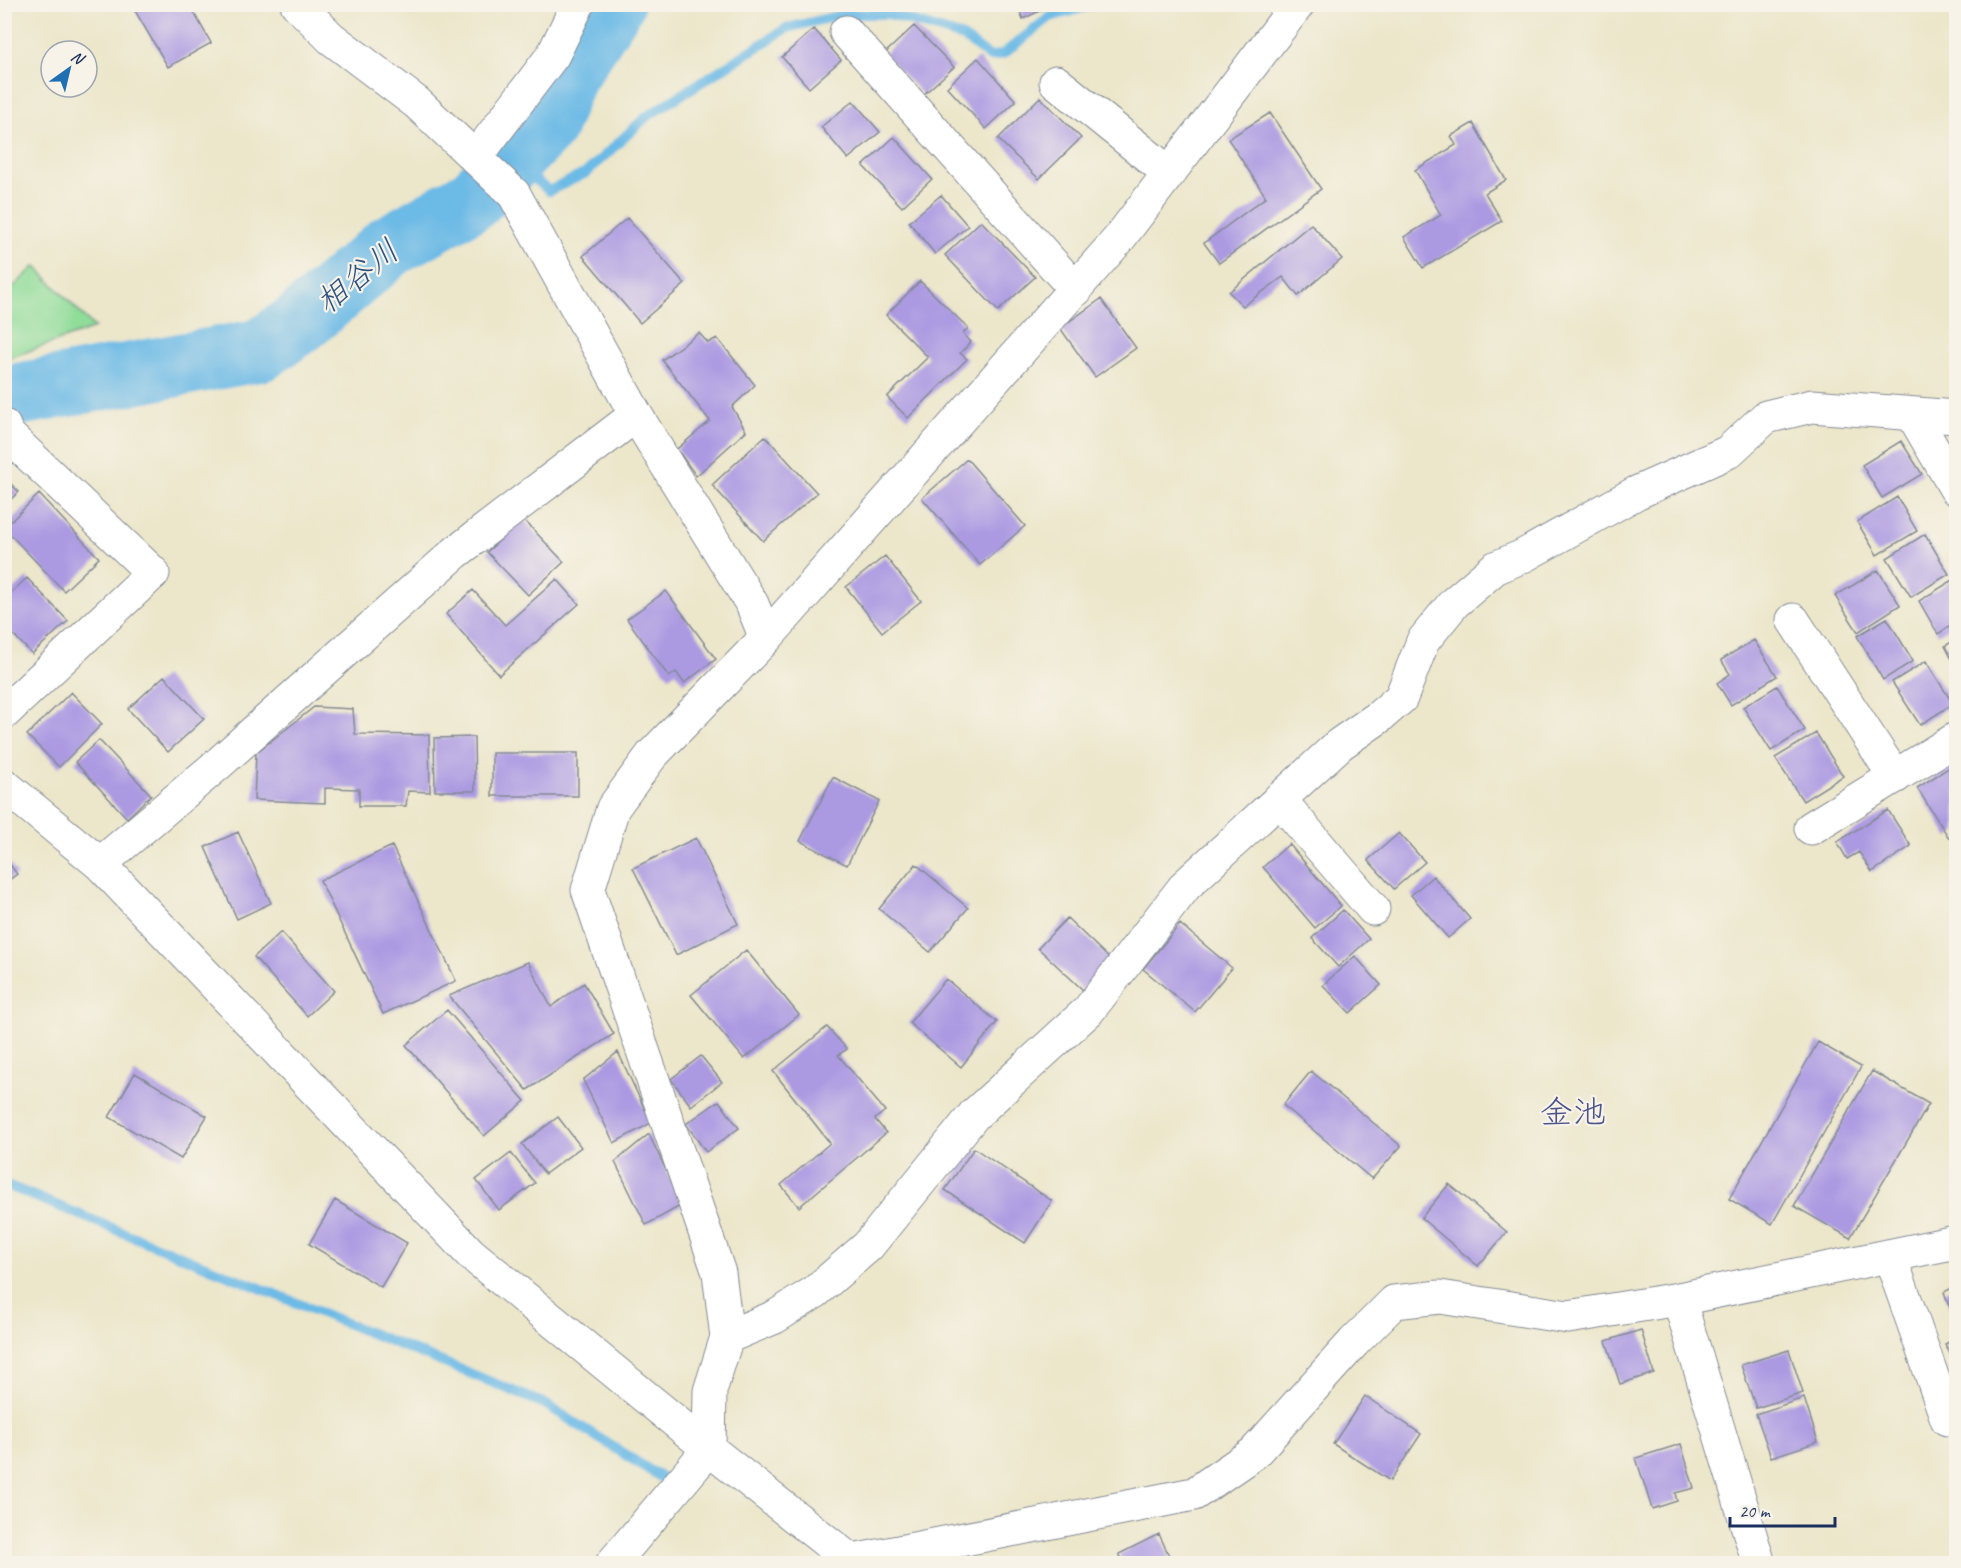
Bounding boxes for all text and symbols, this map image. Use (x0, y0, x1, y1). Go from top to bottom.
north arrow (39, 39, 99, 99)
text: N (67, 46, 89, 70)
water label: 相谷川 (307, 230, 408, 323)
district label: 金池 (1540, 1091, 1606, 1133)
scale bar (1730, 1490, 1835, 1528)
text: 20 m (1739, 1500, 1772, 1522)

